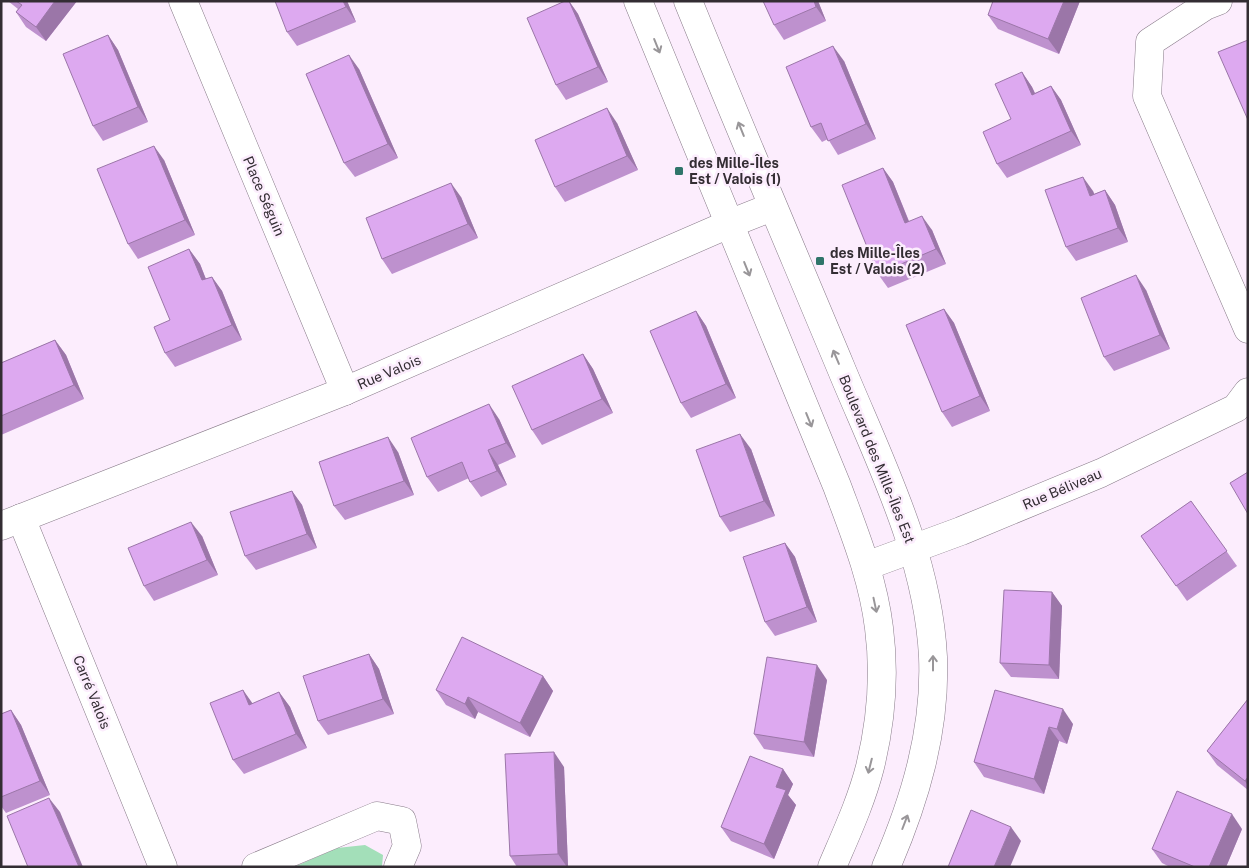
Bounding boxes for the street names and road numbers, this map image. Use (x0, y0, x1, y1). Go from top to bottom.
street label: Place Séguin (240, 154, 288, 238)
street label: Rue Valois (355, 351, 423, 393)
street label: Boulevard des Mille-Îles Est (836, 372, 919, 545)
street label: Rue Béliveau (1020, 465, 1104, 513)
street label: Carré Valois (70, 653, 114, 731)

